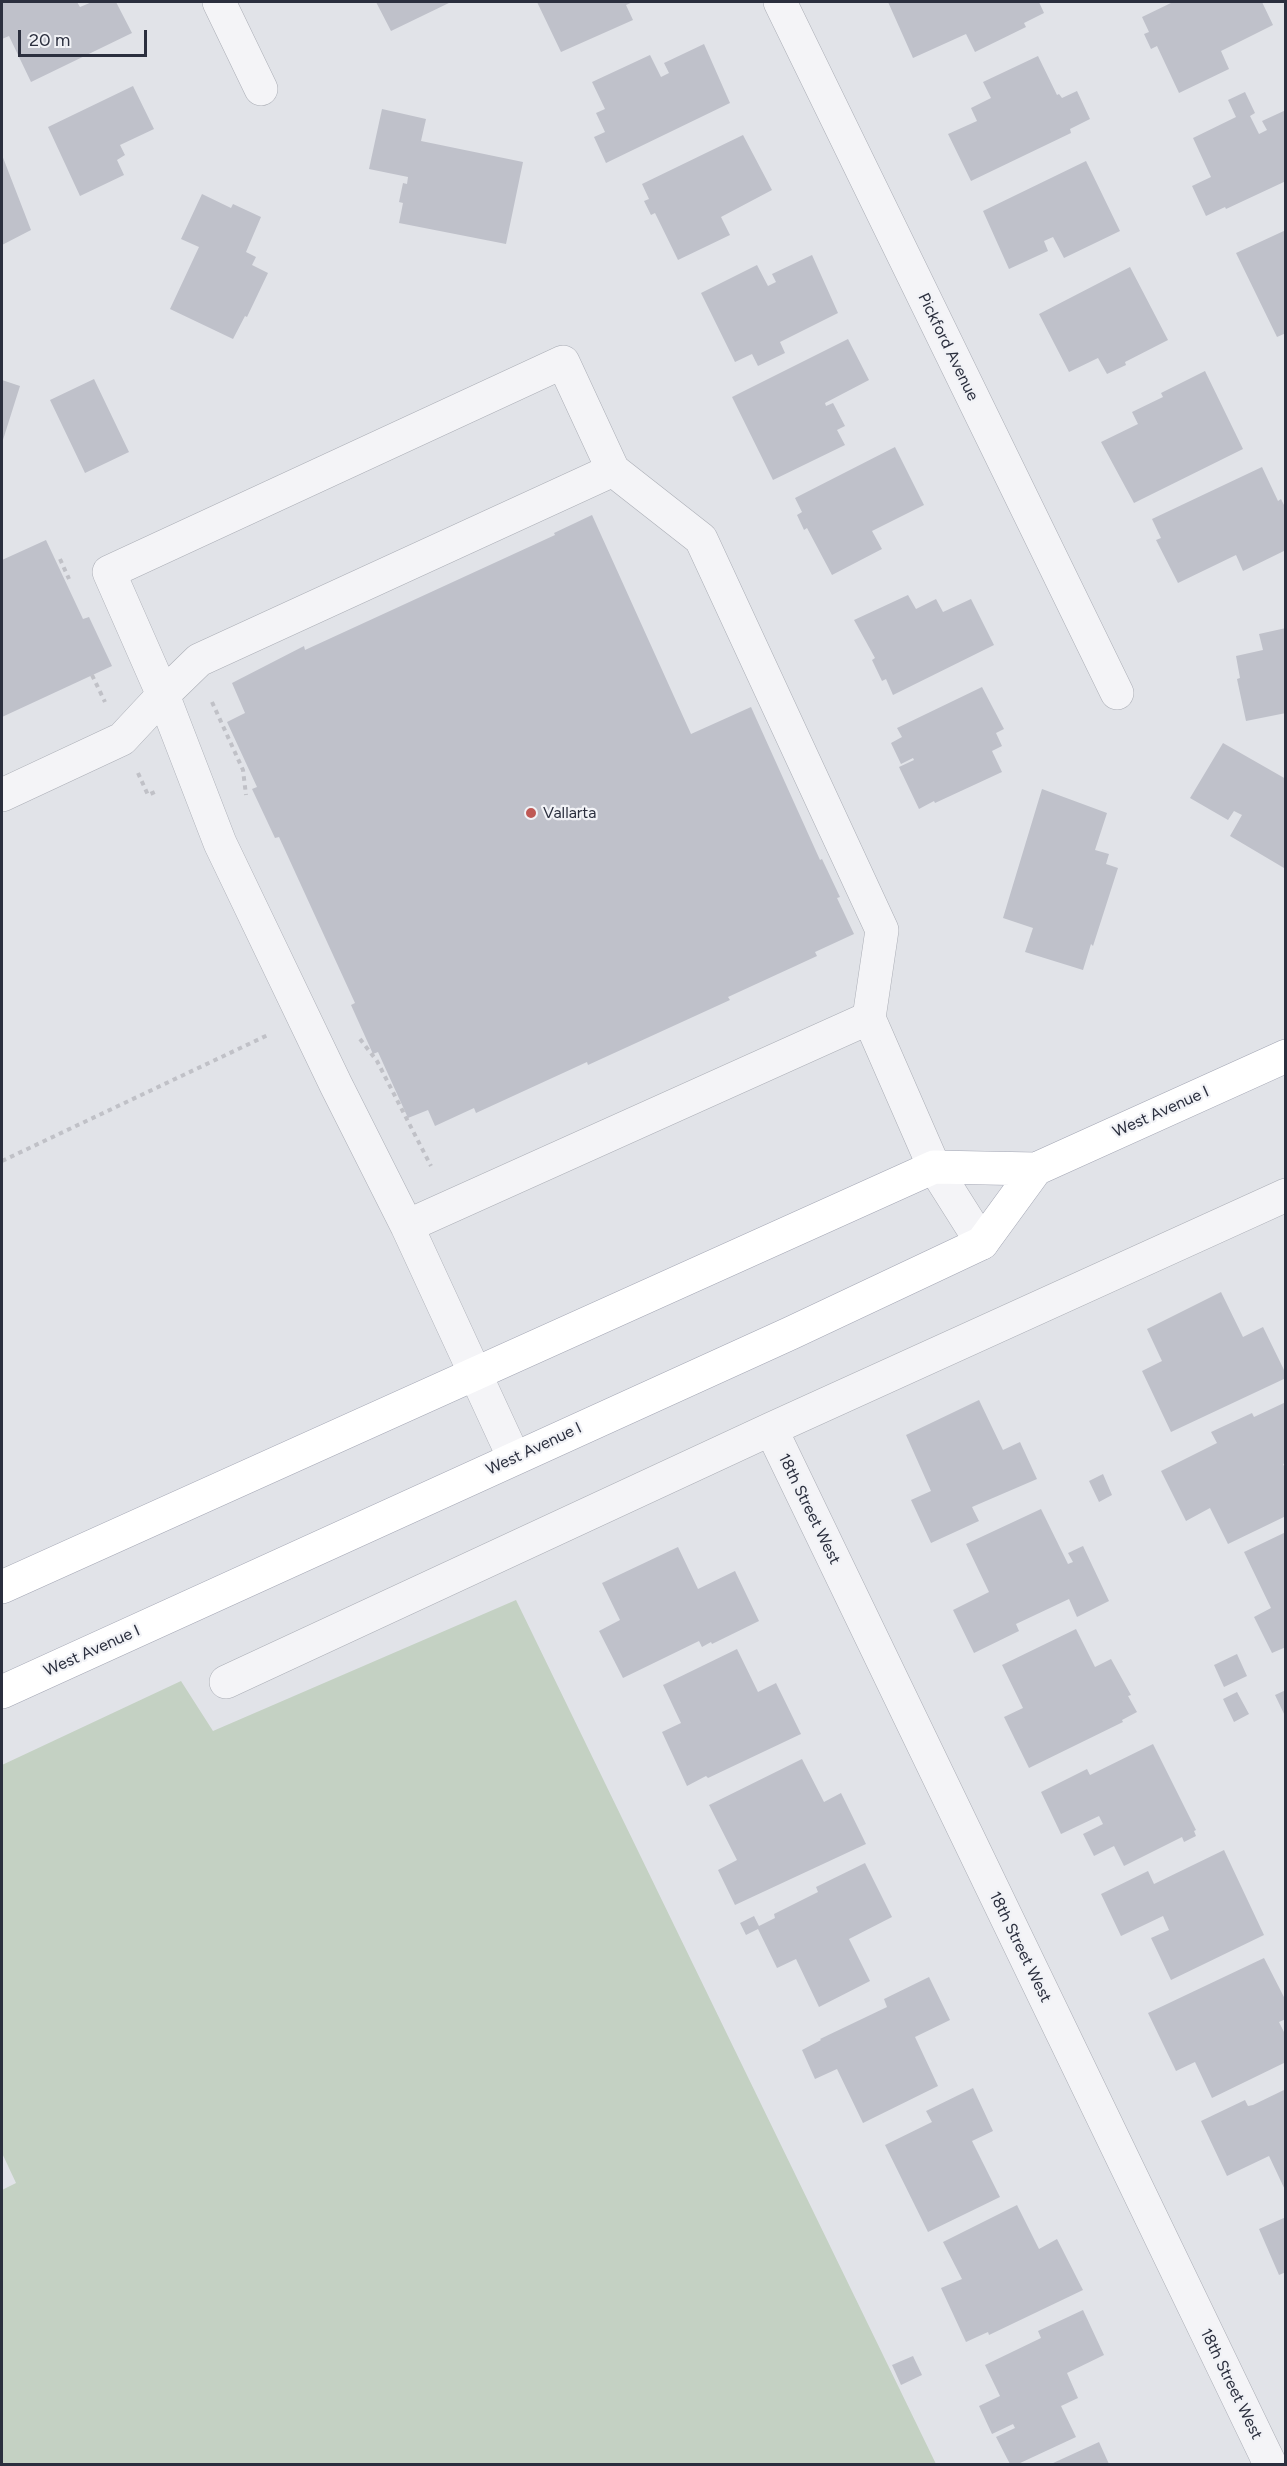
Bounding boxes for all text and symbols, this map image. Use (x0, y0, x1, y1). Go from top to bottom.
scale bar (21, 18, 150, 56)
text: 20 m (29, 29, 70, 51)
street label: Pickford Avenue (914, 290, 982, 404)
place label: Vallarta (543, 803, 596, 823)
marker: Vallarta (524, 806, 538, 820)
street label: West Avenue I (1110, 1082, 1212, 1142)
street label: West Avenue I (483, 1418, 585, 1480)
street label: 18th Street West (774, 1450, 844, 1568)
street label: West Avenue I (41, 1621, 143, 1681)
street label: 18th Street West (985, 1888, 1055, 2006)
street label: 18th Street West (1196, 2325, 1266, 2443)

